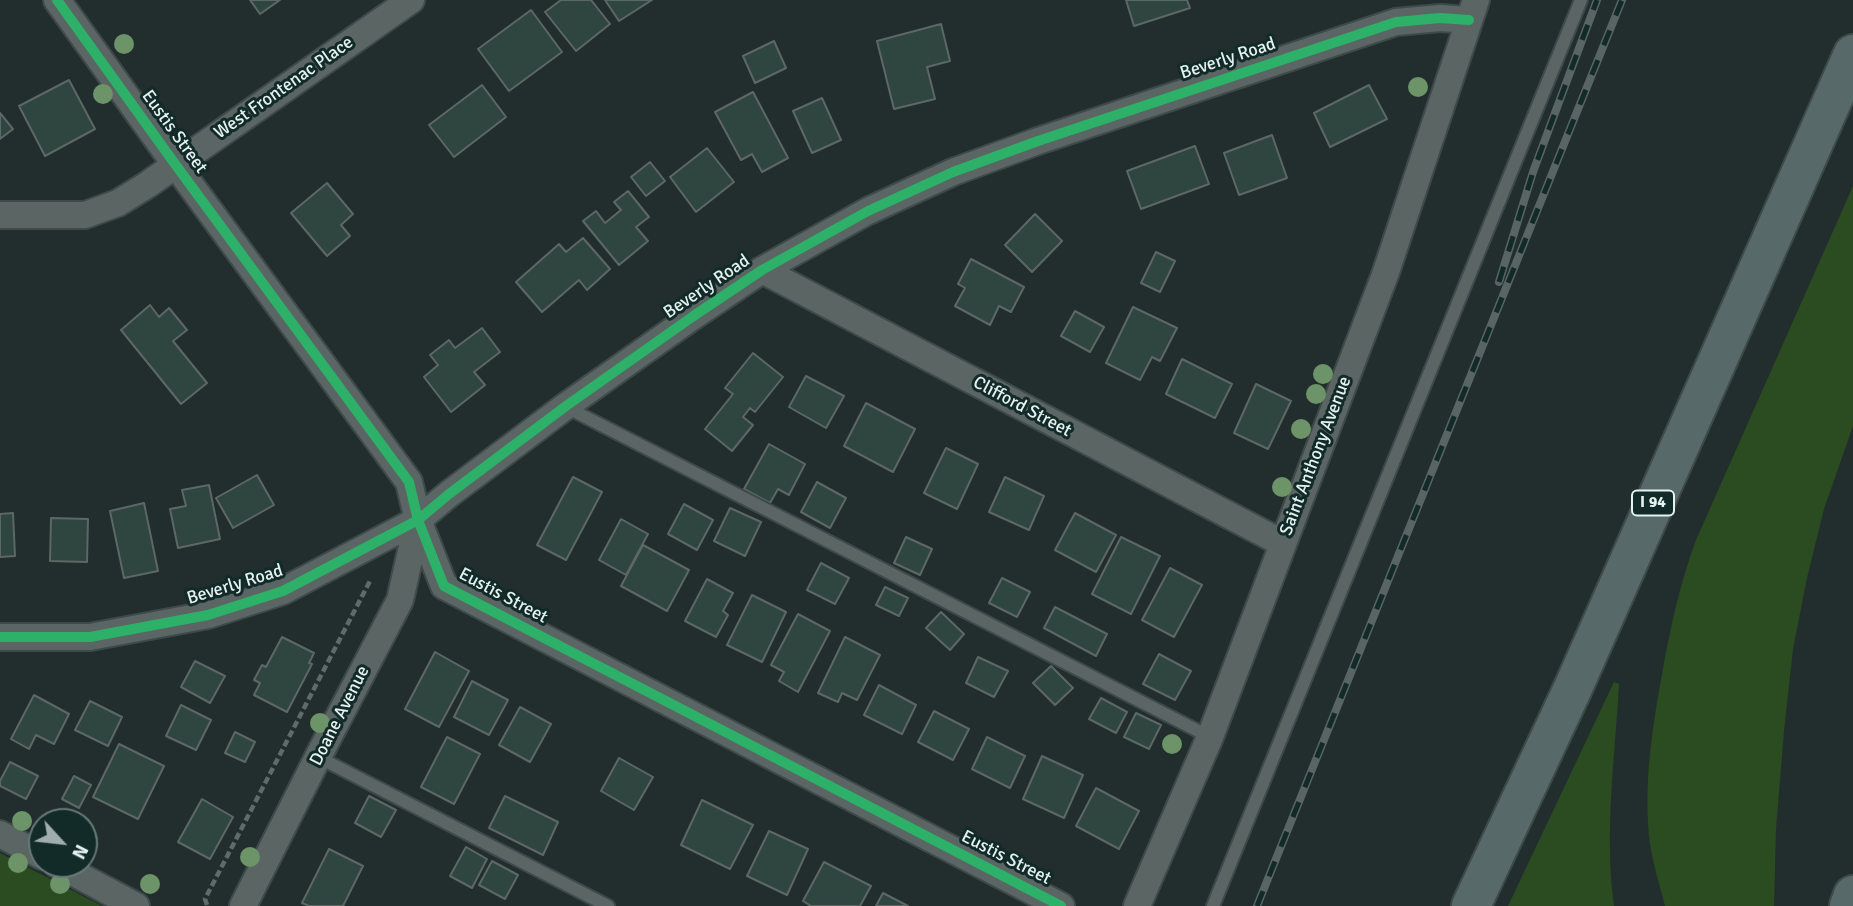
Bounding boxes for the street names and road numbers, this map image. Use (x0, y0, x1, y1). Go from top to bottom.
street label: West Frontenac Place (210, 32, 358, 144)
street label: Beverly Road (1177, 33, 1279, 85)
street label: Eustis Street (137, 86, 211, 178)
street label: Beverly Road (660, 250, 754, 324)
street label: Clifford Street (969, 372, 1075, 442)
street label: Saint Anthony Avenue (1276, 373, 1356, 539)
road number: I 94 (1632, 490, 1674, 516)
street label: Beverly Road (184, 560, 286, 610)
street label: Eustis Street (455, 564, 551, 628)
street label: Doane Avenue (306, 662, 374, 770)
street label: Eustis Street (958, 826, 1054, 890)

